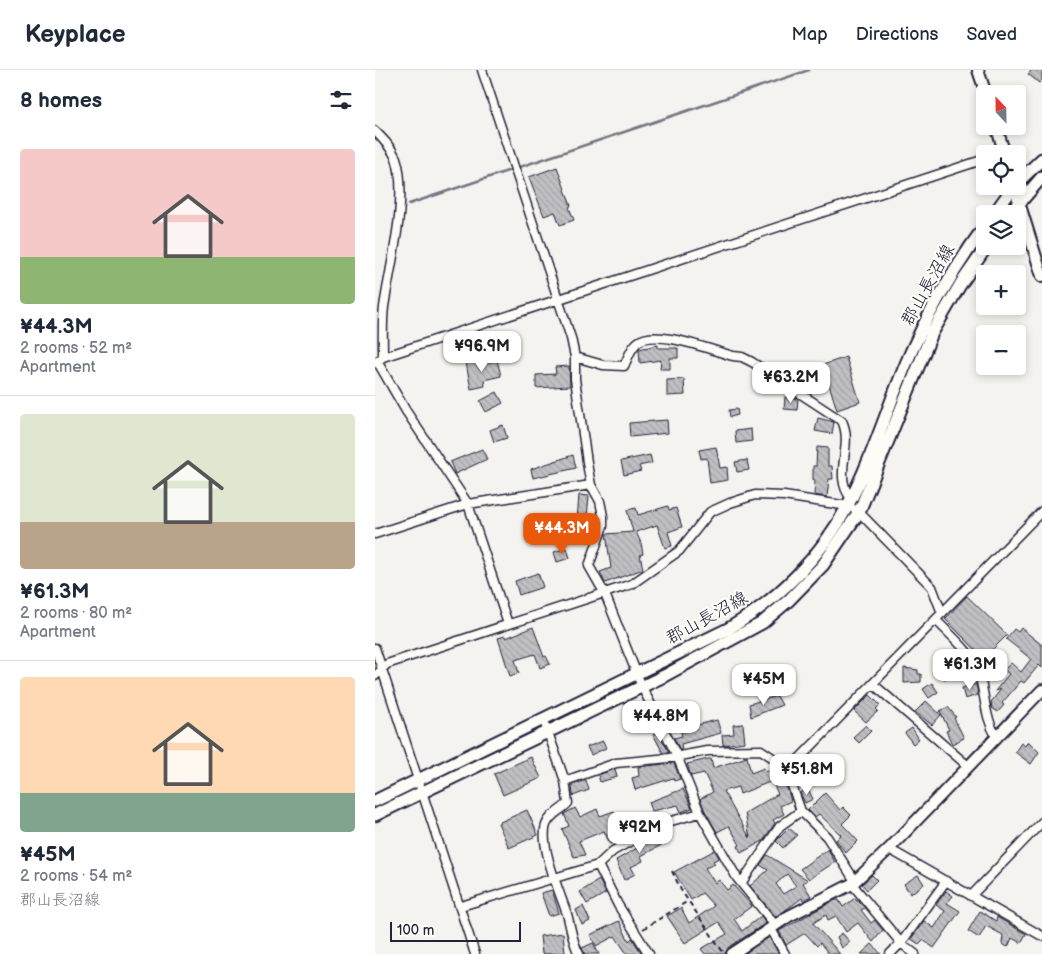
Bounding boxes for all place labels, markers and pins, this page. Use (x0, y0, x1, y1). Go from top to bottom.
pin: ¥96.9M (441, 330, 523, 373)
pin: ¥63.2M (750, 362, 832, 404)
pin: ¥44.3M (521, 512, 603, 555)
pin: ¥61.3M (929, 648, 1011, 691)
pin: ¥45M (734, 664, 794, 706)
pin: ¥44.8M (620, 700, 702, 743)
pin: ¥51.8M (766, 754, 848, 796)
pin: ¥92M (610, 812, 670, 854)

